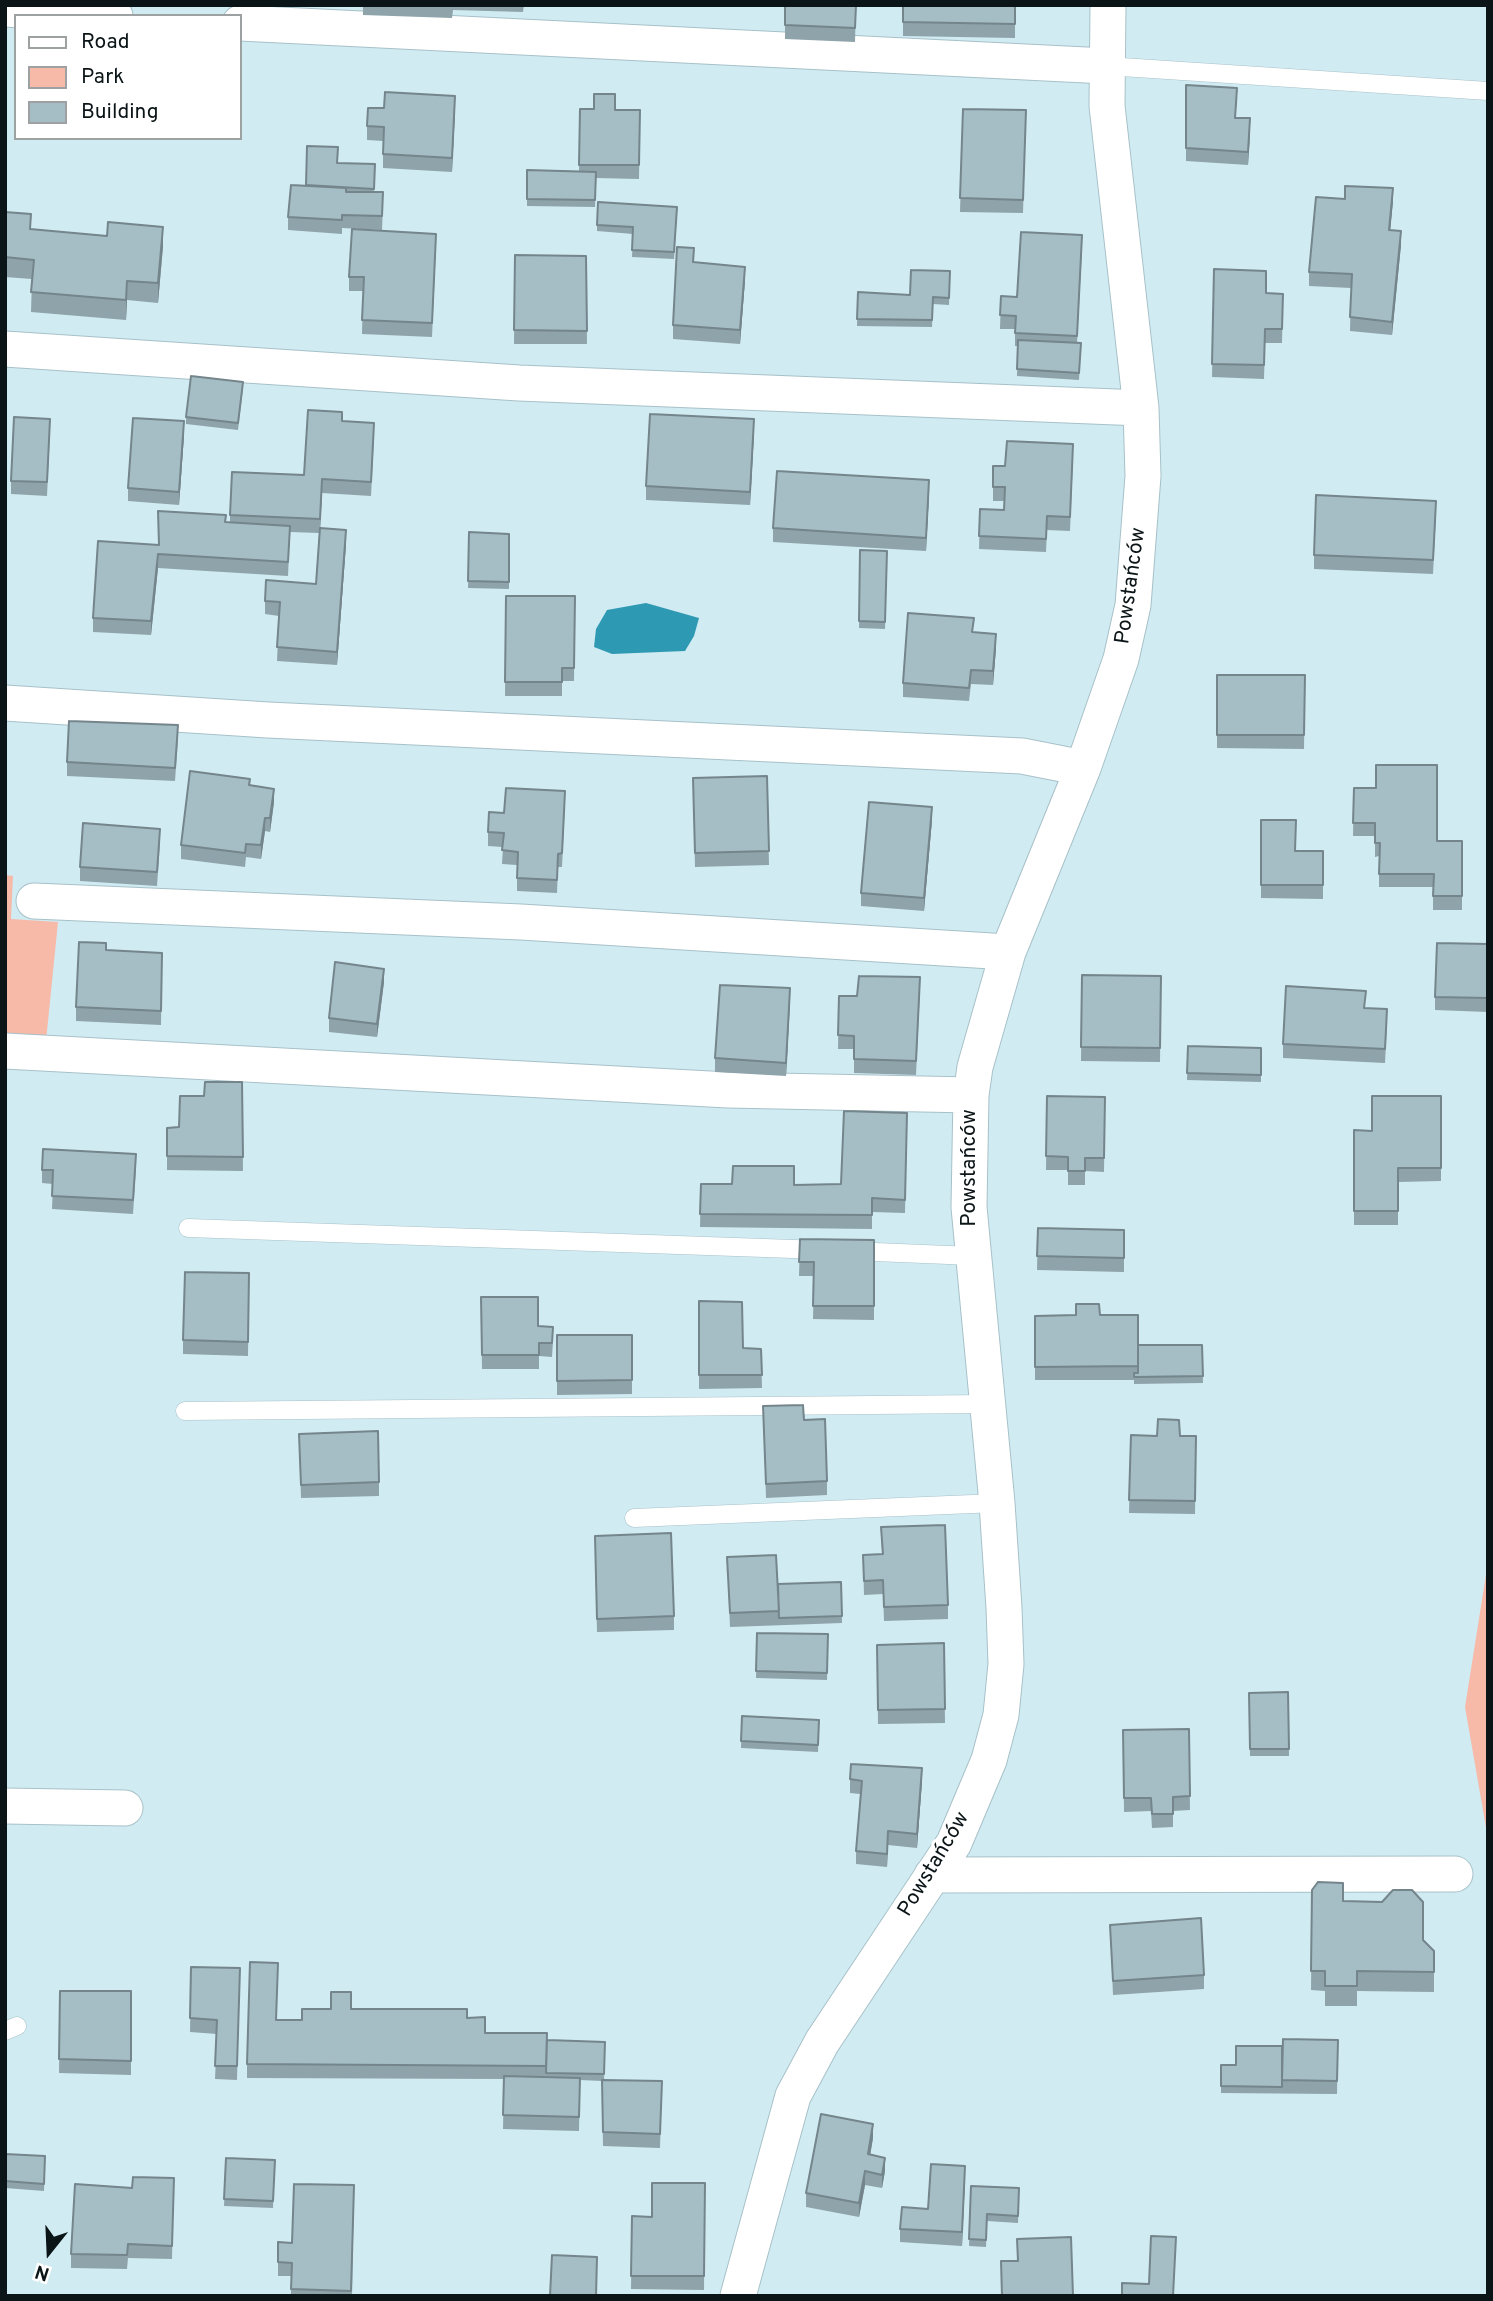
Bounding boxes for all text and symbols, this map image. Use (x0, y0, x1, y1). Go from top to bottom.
legend (14, 14, 242, 140)
text: Road (81, 29, 130, 56)
text: Park (81, 64, 124, 91)
text: Building (81, 99, 159, 126)
street label: Powstańców (1111, 526, 1153, 646)
street label: Powstańców (958, 1109, 984, 1227)
street label: Powstańców (894, 1808, 976, 1922)
north arrow (14, 2217, 84, 2287)
text: N (32, 2258, 53, 2285)

